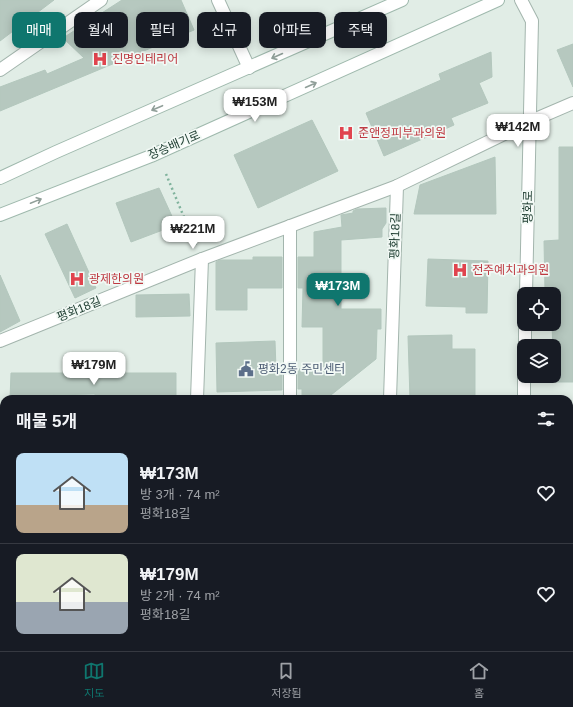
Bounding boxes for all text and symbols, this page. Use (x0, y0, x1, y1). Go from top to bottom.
chip: 매매 (12, 12, 66, 48)
chip: 월세 (74, 12, 128, 48)
chip: 필터 (136, 12, 189, 48)
chip: 신규 (197, 12, 251, 48)
chip: 아파트 (259, 12, 326, 48)
chip: 주택 (334, 12, 387, 48)
hospital icon: 진명인테리어 (91, 50, 109, 68)
place label: 진명인테리어 (112, 52, 178, 66)
one-way arrow (271, 53, 283, 60)
one-way arrow (304, 81, 316, 88)
pin: ₩153M (227, 89, 283, 123)
text: ₩153M (233, 94, 277, 109)
one-way arrow (152, 105, 164, 112)
pin: ₩142M (490, 114, 546, 148)
text: ₩142M (496, 119, 540, 134)
hospital icon: 준앤정피부과의원 (337, 124, 355, 142)
place label: 준앤정피부과의원 (358, 126, 446, 140)
street label: 장승배기로 (146, 128, 202, 162)
street label: 평화로 (521, 190, 535, 224)
one-way arrow (30, 196, 42, 204)
street label: 평화18길 (387, 213, 403, 259)
pin: ₩221M (165, 216, 221, 250)
text: ₩221M (171, 221, 215, 236)
hospital icon: 전주예치과의원 (451, 261, 469, 279)
place label: 전주예치과의원 (472, 263, 549, 277)
hospital icon: 광제한의원 (68, 270, 86, 288)
place label: 광제한의원 (89, 272, 144, 286)
pin: ₩173M (310, 273, 366, 307)
text: ₩173M (316, 278, 360, 293)
map controls (517, 287, 561, 383)
button: locate (517, 287, 561, 331)
street label: 평화18길 (55, 294, 103, 324)
button: layers (517, 339, 561, 383)
pin: ₩179M (66, 352, 122, 386)
text: ₩179M (72, 357, 116, 372)
public building icon: 평화2동 주민센터 (237, 360, 255, 378)
place label: 평화2동 주민센터 (258, 362, 345, 376)
icon: filters (535, 408, 557, 430)
text: 매물 5개 (16, 412, 77, 431)
text: ₩173M (140, 464, 199, 483)
icon: home (48, 469, 96, 517)
icon: heart (535, 482, 557, 504)
text: 방 3개 · 74 m² (140, 487, 220, 502)
text: 평화18길 (140, 506, 190, 521)
text: ₩179M (140, 565, 199, 584)
icon: home (48, 570, 96, 618)
icon: heart (535, 583, 557, 605)
text: 방 2개 · 74 m² (140, 588, 220, 603)
text: 평화18길 (140, 607, 190, 622)
tab: 지도 (83, 660, 105, 700)
tab: 저장됨 (271, 660, 302, 700)
tab: 홈 (468, 660, 490, 700)

